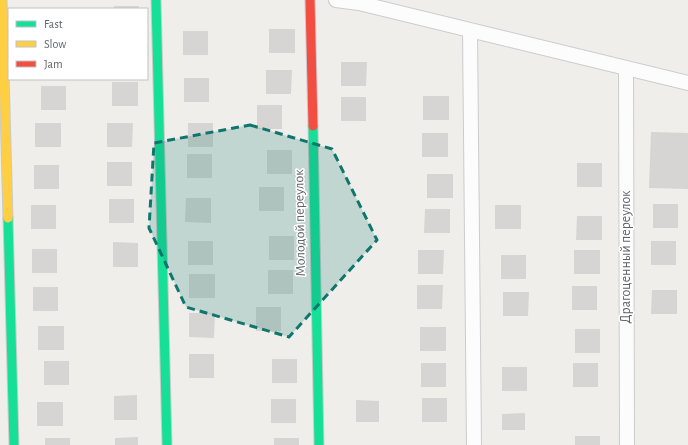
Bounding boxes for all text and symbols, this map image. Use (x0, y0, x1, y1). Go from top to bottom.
legend (8, 8, 148, 80)
text: Fast (44, 18, 63, 30)
text: Slow (44, 38, 66, 50)
text: Jam (44, 58, 63, 70)
street label: Молодой переулок (292, 169, 308, 277)
street label: Драгоценный переулок (619, 190, 633, 324)

